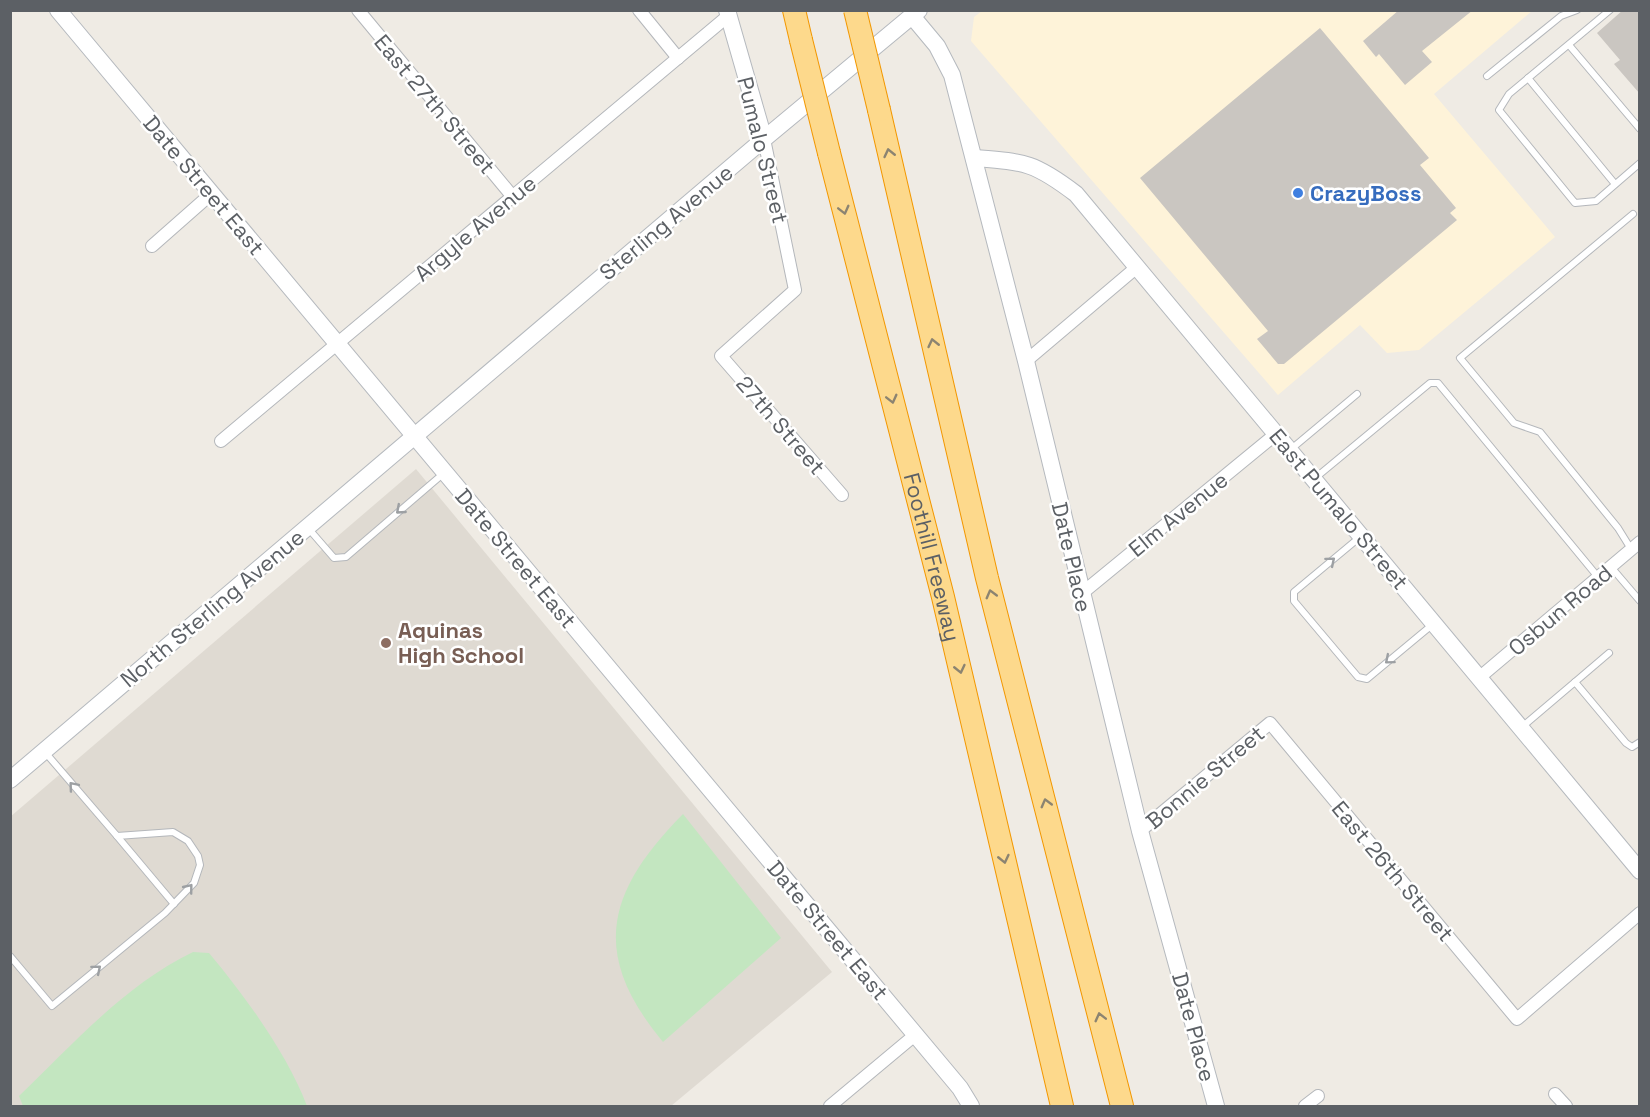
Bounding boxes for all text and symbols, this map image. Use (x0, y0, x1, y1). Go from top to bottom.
street label: East 27th Street (368, 28, 502, 180)
street label: Pumalo Street (731, 74, 795, 226)
street label: Date Street East (137, 109, 271, 261)
one-way arrow (883, 148, 896, 158)
street label: Sterling Avenue (593, 158, 739, 286)
street label: Argyle Avenue (408, 169, 542, 287)
place label: CrazyBoss (1310, 179, 1421, 207)
marker: CrazyBoss (1291, 186, 1305, 200)
one-way arrow (836, 205, 849, 215)
one-way arrow (927, 338, 940, 348)
street label: 27th Street (730, 370, 832, 480)
one-way arrow (885, 394, 898, 404)
street label: East Pumalo Street (1263, 423, 1415, 595)
street label: Elm Avenue (1123, 465, 1233, 563)
street label: Foothill Freeway (898, 470, 967, 644)
street label: Date Street East (449, 482, 583, 634)
street label: Date Place (1046, 499, 1098, 615)
one-way arrow (396, 503, 407, 514)
street label: North Sterling Avenue (114, 523, 310, 693)
one-way arrow (1324, 557, 1335, 568)
street label: Osbun Road (1502, 558, 1618, 662)
one-way arrow (986, 589, 998, 600)
place label: Aquinas High School (398, 616, 524, 669)
marker: Aquinas High School (379, 636, 393, 650)
one-way arrow (1385, 652, 1396, 663)
one-way arrow (953, 664, 966, 674)
street label: Bonnie Street (1140, 719, 1270, 835)
one-way arrow (69, 782, 80, 793)
street label: East 26th Street (1326, 795, 1460, 947)
one-way arrow (1040, 798, 1053, 808)
street label: Date Street East (761, 854, 895, 1006)
one-way arrow (997, 854, 1010, 864)
one-way arrow (181, 884, 192, 895)
one-way arrow (90, 965, 101, 976)
street label: Date Place (1166, 969, 1222, 1085)
one-way arrow (1094, 1013, 1107, 1023)

